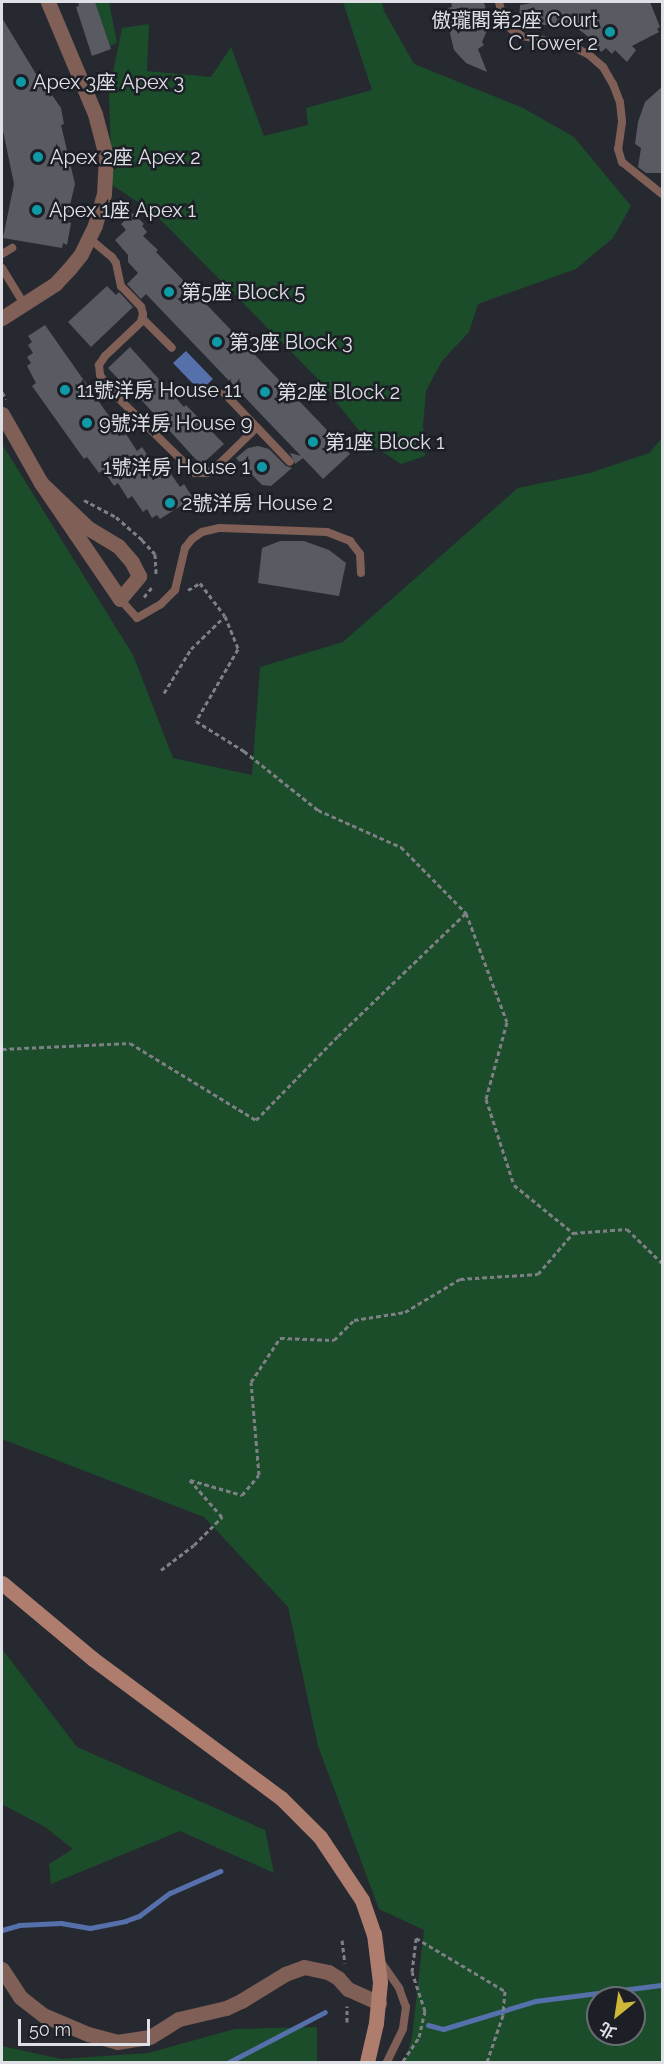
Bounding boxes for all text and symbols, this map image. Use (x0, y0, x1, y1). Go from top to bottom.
place label: 傲瓏閣第2座 Court C Tower 2 (431, 8, 598, 55)
marker: 傲瓏閣第2座 Court C Tower 2 (603, 25, 617, 39)
place label: Apex 3座 Apex 3 (33, 70, 184, 94)
marker: Apex 3座 Apex 3 (14, 75, 28, 89)
place label: Apex 2座 Apex 2 (50, 145, 201, 169)
marker: Apex 2座 Apex 2 (31, 150, 45, 164)
place label: Apex 1座 Apex 1 (49, 198, 196, 222)
marker: Apex 1座 Apex 1 (30, 203, 44, 217)
place label: 第5座 Block 5 (181, 280, 305, 304)
marker: 第5座 Block 5 (162, 285, 176, 299)
place label: 第3座 Block 3 (229, 330, 353, 354)
marker: 第3座 Block 3 (210, 335, 224, 349)
place label: 11號洋房 House 11 (77, 378, 241, 402)
place label: 第2座 Block 2 (277, 380, 400, 404)
marker: 11號洋房 House 11 (58, 383, 72, 397)
marker: 第2座 Block 2 (258, 385, 272, 399)
place label: 9號洋房 House 9 (99, 411, 252, 435)
marker: 9號洋房 House 9 (80, 416, 94, 430)
place label: 第1座 Block 1 (325, 430, 445, 454)
marker: 第1座 Block 1 (306, 435, 320, 449)
place label: 1號洋房 House 1 (103, 455, 250, 479)
marker: 1號洋房 House 1 (255, 460, 269, 474)
place label: 2號洋房 House 2 (182, 491, 333, 515)
marker: 2號洋房 House 2 (163, 496, 177, 510)
north arrow (586, 1986, 646, 2046)
scale bar (21, 2007, 153, 2045)
text: 北 (596, 2018, 619, 2043)
text: 50 m (29, 2019, 71, 2040)

